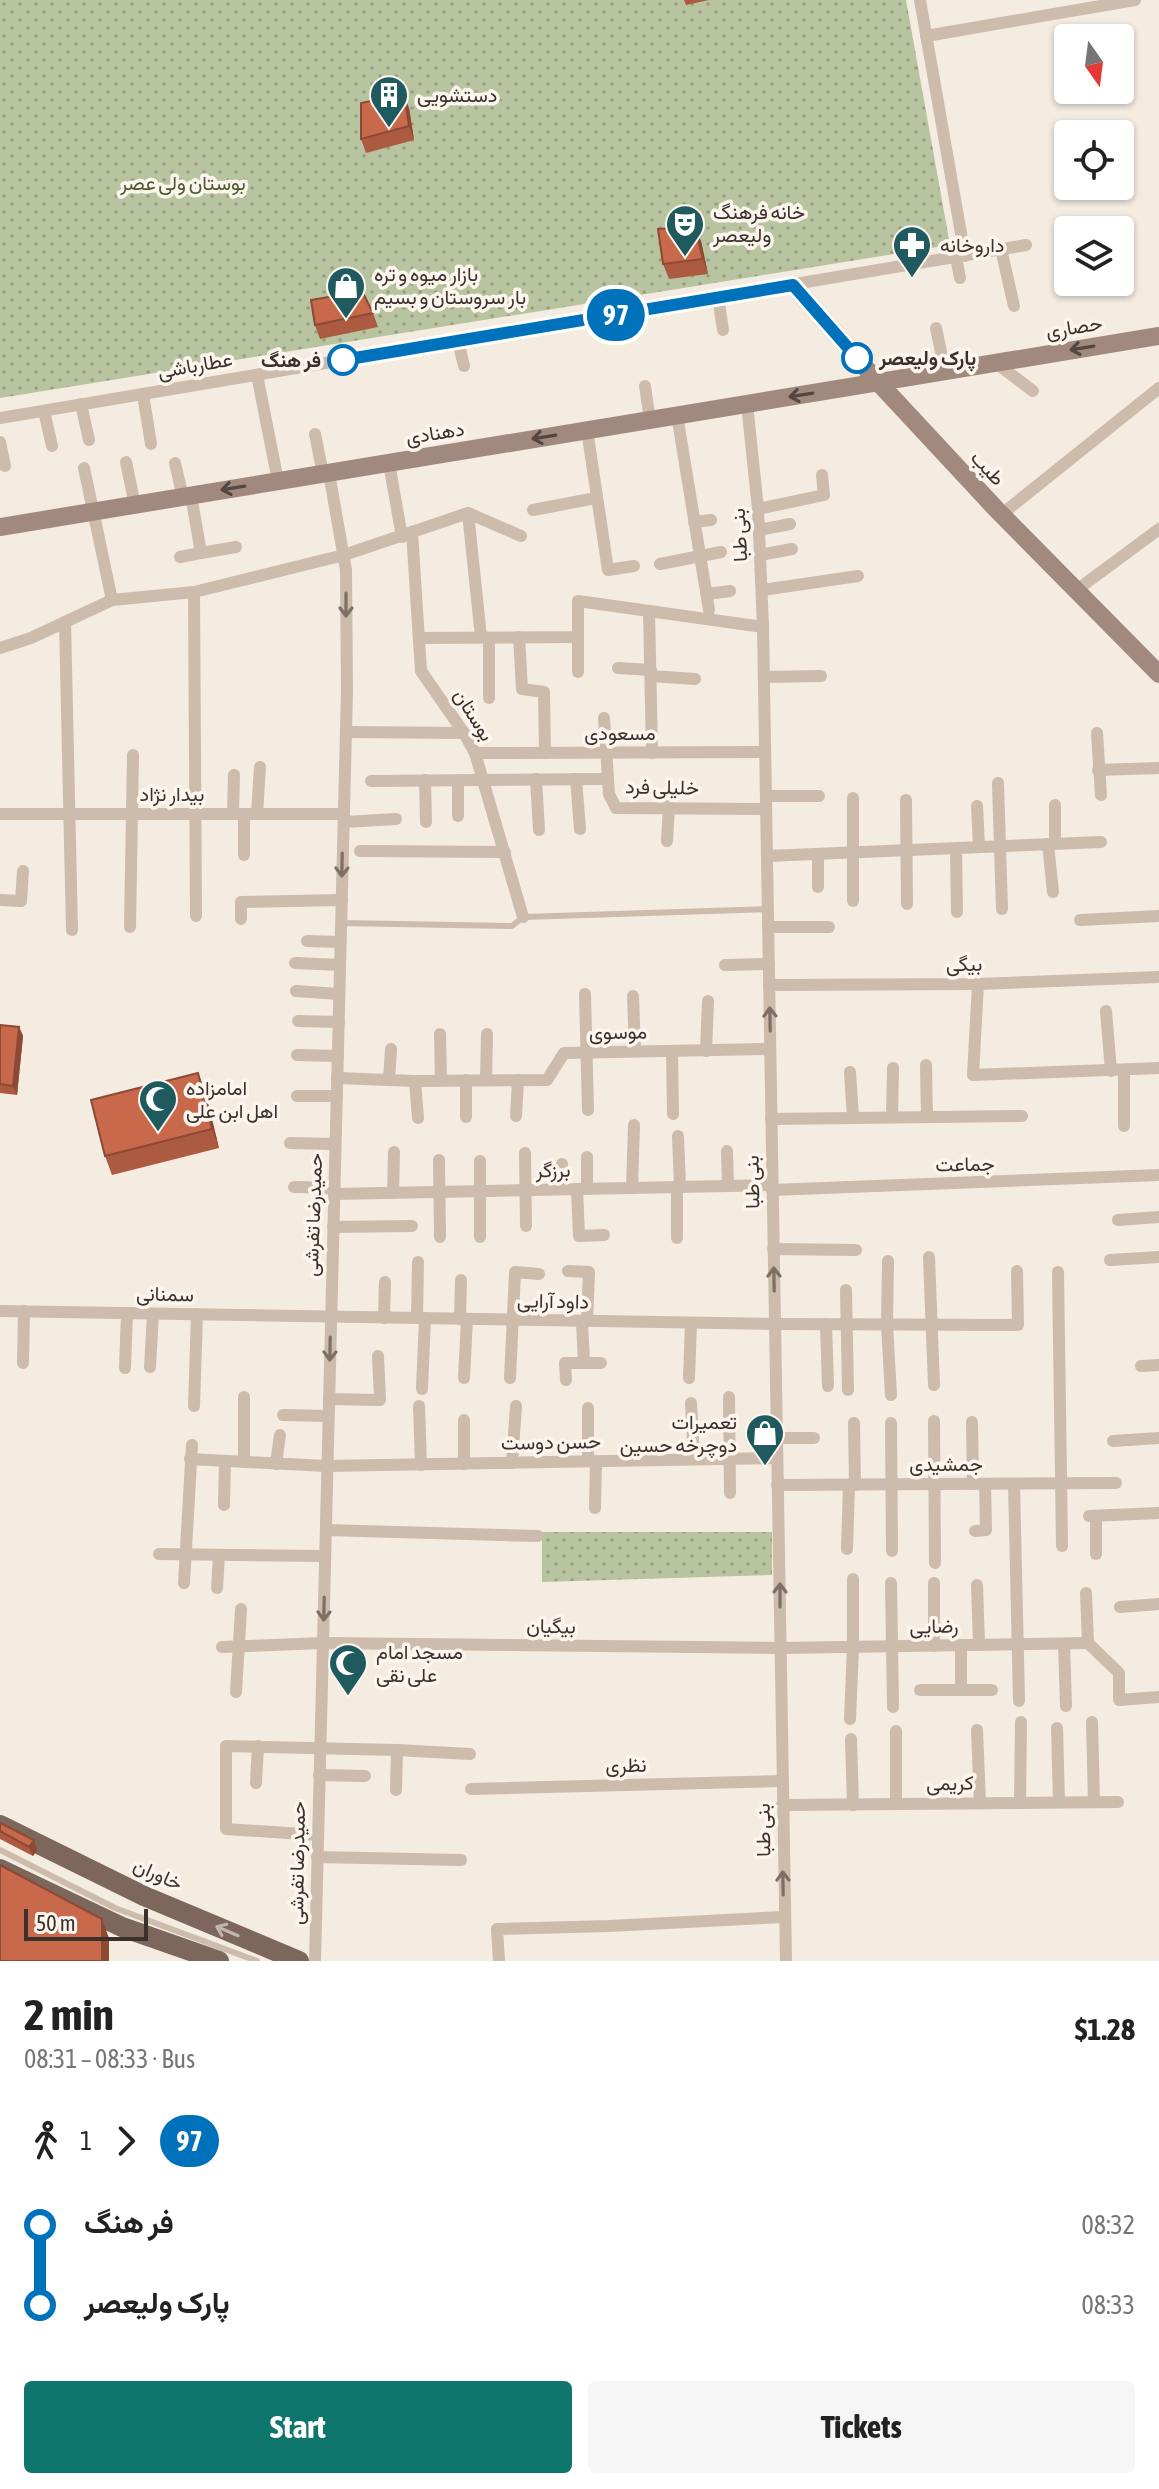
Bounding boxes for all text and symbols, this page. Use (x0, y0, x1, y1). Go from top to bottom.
north arrow (1054, 24, 1134, 104)
map controls (1054, 24, 1134, 296)
building icon: دستشویی (368, 74, 410, 129)
place label: دستشویی (417, 83, 497, 108)
button: locate (1054, 120, 1134, 200)
park label: بوستان ولی عصر (119, 171, 246, 196)
place label: خانه فرهنگ ولیعصر (712, 200, 805, 248)
theatre icon: خانه فرهنگ ولیعصر (664, 203, 706, 258)
button: layers (1054, 216, 1134, 296)
pharmacy icon: داروخانه (891, 224, 933, 279)
place label: داروخانه (940, 233, 1004, 258)
place label: بازار میوه و تره بار سروستان و بسیم (374, 262, 526, 310)
shop icon: بازار میوه و تره بار سروستان و بسیم (325, 265, 367, 320)
line badge: 97 (580, 289, 652, 341)
text: 97 (603, 299, 629, 331)
street label: حصاری (1044, 311, 1104, 344)
one-way arrow (1070, 342, 1095, 357)
marker: پارک ولیعصر (842, 343, 872, 373)
marker: فر هنگ (328, 345, 358, 375)
place label: پارک ولیعصر (878, 346, 976, 372)
street label: عطارباشی (156, 347, 234, 384)
place label: فر هنگ (261, 348, 321, 373)
one-way arrow (789, 388, 814, 403)
street label: دهنادی (404, 417, 466, 449)
one-way arrow (532, 430, 558, 445)
street label: طیب (966, 446, 1010, 490)
one-way arrow (220, 482, 246, 497)
street label: بنی طبا (726, 508, 752, 562)
one-way arrow (338, 591, 354, 618)
street label: بوستان (448, 684, 499, 746)
street label: مسعودی (584, 721, 656, 746)
street label: خلیلی فرد (625, 774, 699, 801)
street label: بیدار نژاد (140, 782, 204, 807)
one-way arrow (335, 851, 350, 878)
street label: بیگی (946, 952, 982, 976)
one-way arrow (762, 1006, 777, 1033)
street label: موسوی (589, 1019, 647, 1046)
place label: امامزاده اهل ابن علی (186, 1076, 278, 1123)
mosque icon: امامزاده اهل ابن علی (137, 1078, 179, 1133)
street label: جماعت (935, 1151, 995, 1177)
street label: حمیدرضا تفرشی (299, 1153, 328, 1277)
street label: بنی طبا (740, 1155, 764, 1209)
street label: برزگر (534, 1158, 571, 1183)
one-way arrow (766, 1266, 781, 1293)
street label: سمنانی (136, 1281, 194, 1307)
street label: داود آرایی (517, 1288, 589, 1315)
one-way arrow (322, 1335, 338, 1362)
place label: تعمیرات دوچرخه حسین (620, 1410, 737, 1459)
shop icon: تعمیرات دوچرخه حسین (744, 1412, 786, 1467)
street label: حسن دوست (501, 1429, 601, 1456)
street label: جمشیدی (909, 1452, 983, 1476)
one-way arrow (772, 1582, 788, 1609)
one-way arrow (316, 1595, 331, 1622)
street label: بیگیان (526, 1614, 576, 1638)
street label: رضایی (909, 1614, 959, 1639)
place label: مسجد امام علی نقی (376, 1640, 463, 1687)
mosque icon: مسجد امام علی نقی (327, 1642, 369, 1697)
street label: نظری (605, 1753, 647, 1778)
street label: کریمی (926, 1771, 974, 1796)
street label: حمیدرضا تفرشی (284, 1801, 311, 1925)
street label: بنی طبا (751, 1803, 775, 1857)
street label: خاوران (129, 1853, 186, 1896)
one-way arrow (775, 1870, 791, 1897)
scale bar (24, 1905, 148, 1941)
text: 50 m (36, 1910, 76, 1936)
one-way arrow (215, 1922, 240, 1937)
text: 2 min (24, 1989, 114, 2039)
text: $1.28 (1075, 2012, 1135, 2046)
text: 08:31 – 08:33 · Bus (24, 2044, 195, 2074)
icon: walk (24, 2119, 68, 2163)
icon: forward (104, 2119, 148, 2163)
text: 97 (176, 2125, 203, 2157)
text: 1 (80, 2126, 92, 2156)
text: فر هنگ (84, 2205, 174, 2239)
text: 08:32 (1081, 2210, 1135, 2240)
text: پارک ولیعصر (84, 2285, 230, 2319)
text: 08:33 (1081, 2290, 1135, 2320)
button: Start (24, 2381, 572, 2473)
button: Tickets (588, 2381, 1135, 2473)

